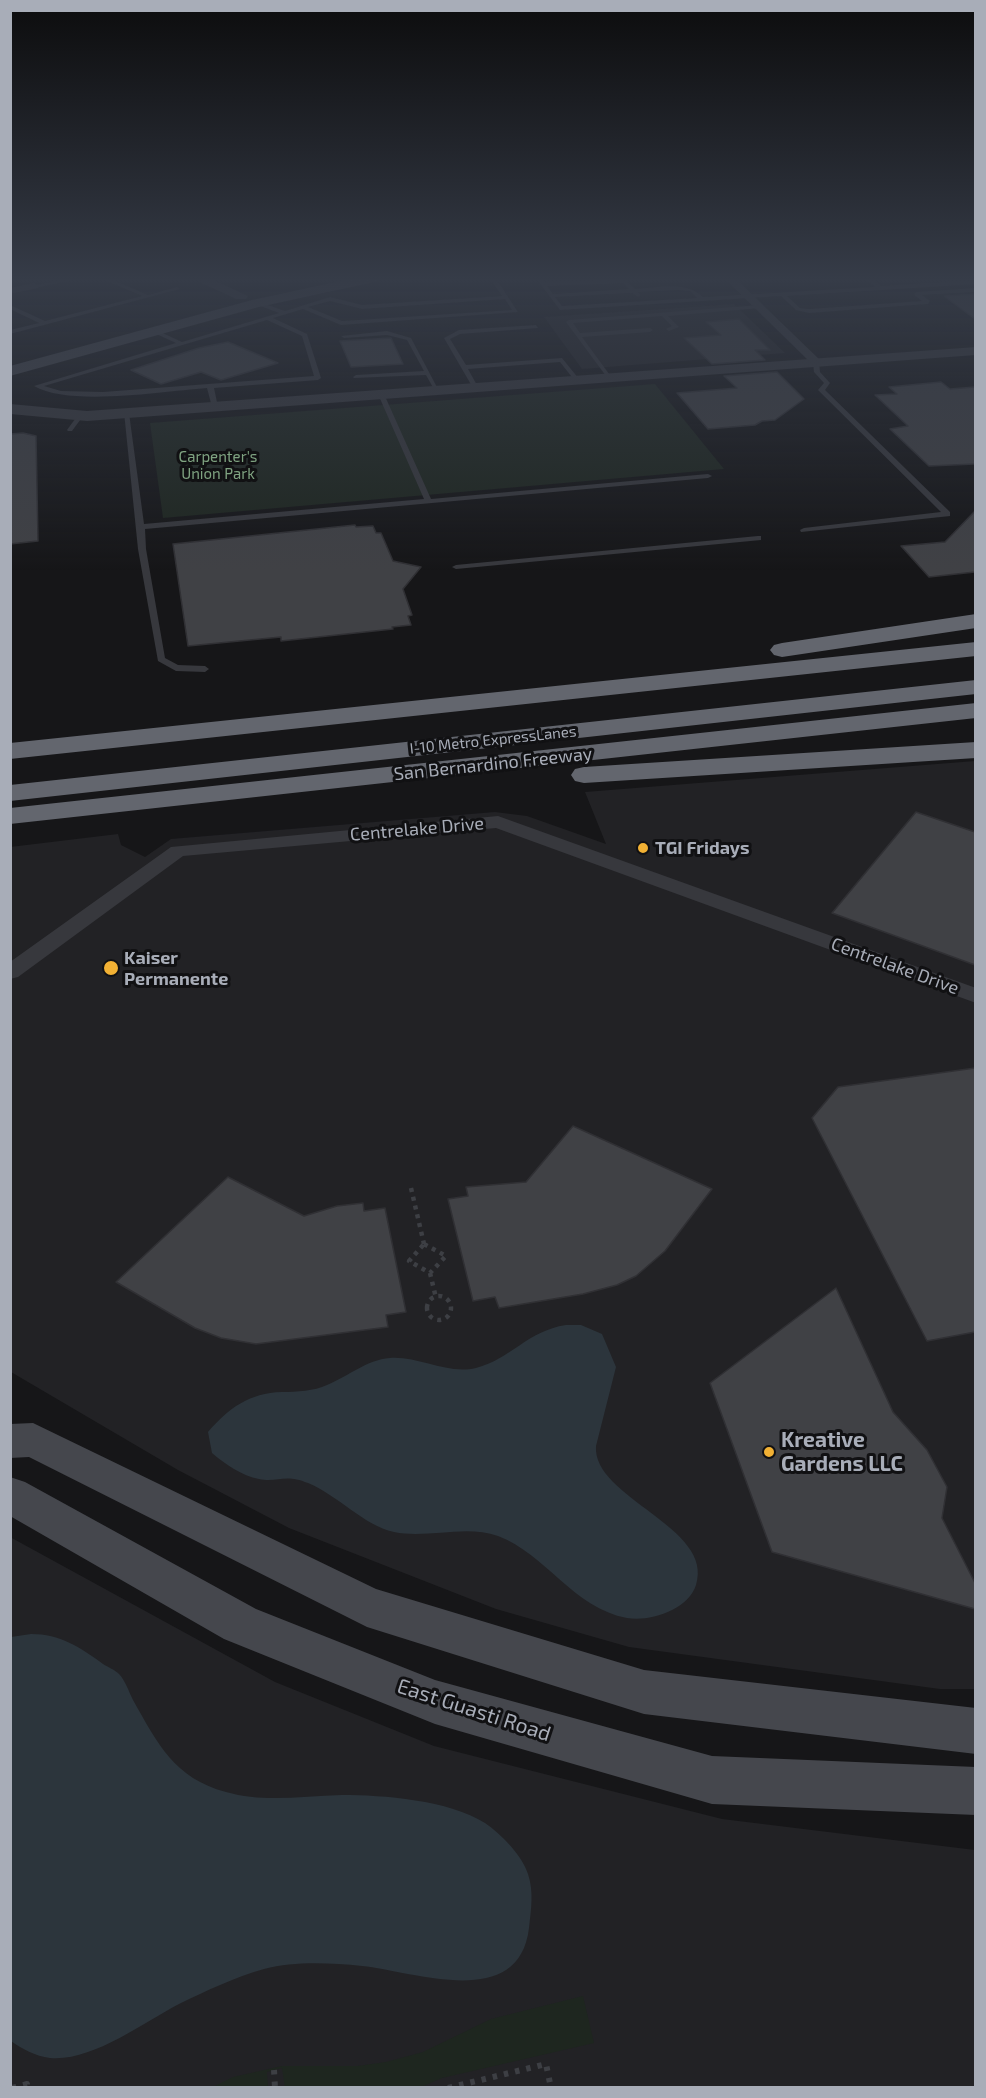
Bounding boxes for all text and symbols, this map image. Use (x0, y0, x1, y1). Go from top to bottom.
park label: Carpenter's Union Park (179, 448, 257, 483)
street label: I-10 Metro ExpressLanes (409, 722, 577, 758)
street label: San Bernardino Freeway (393, 743, 593, 785)
street label: Centrelake Drive (349, 812, 485, 846)
place label: TGI Fridays (655, 837, 750, 859)
marker: TGI Fridays (636, 841, 650, 855)
street label: Centrelake Drive (828, 933, 962, 999)
place label: Kaiser Permanente (124, 947, 228, 990)
marker: Kaiser Permanente (102, 959, 120, 977)
place label: Kreative Gardens LLC (781, 1427, 903, 1477)
marker: Kreative Gardens LLC (762, 1445, 776, 1459)
street label: East Guasti Road (394, 1673, 554, 1747)

